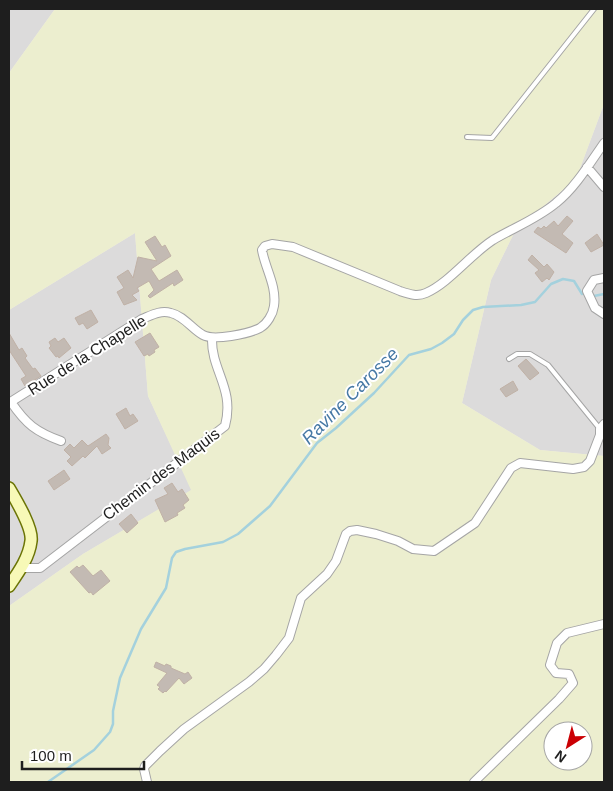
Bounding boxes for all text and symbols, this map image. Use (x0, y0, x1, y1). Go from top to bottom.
street label: Rue de la Chapelle (25, 312, 149, 398)
water label: Ravine Carosse (298, 344, 402, 448)
street label: Chemin des Maquis (99, 425, 223, 523)
north arrow (543, 721, 593, 771)
scale bar (22, 738, 145, 770)
text: 100 m (30, 747, 72, 764)
text: N (552, 747, 569, 766)

